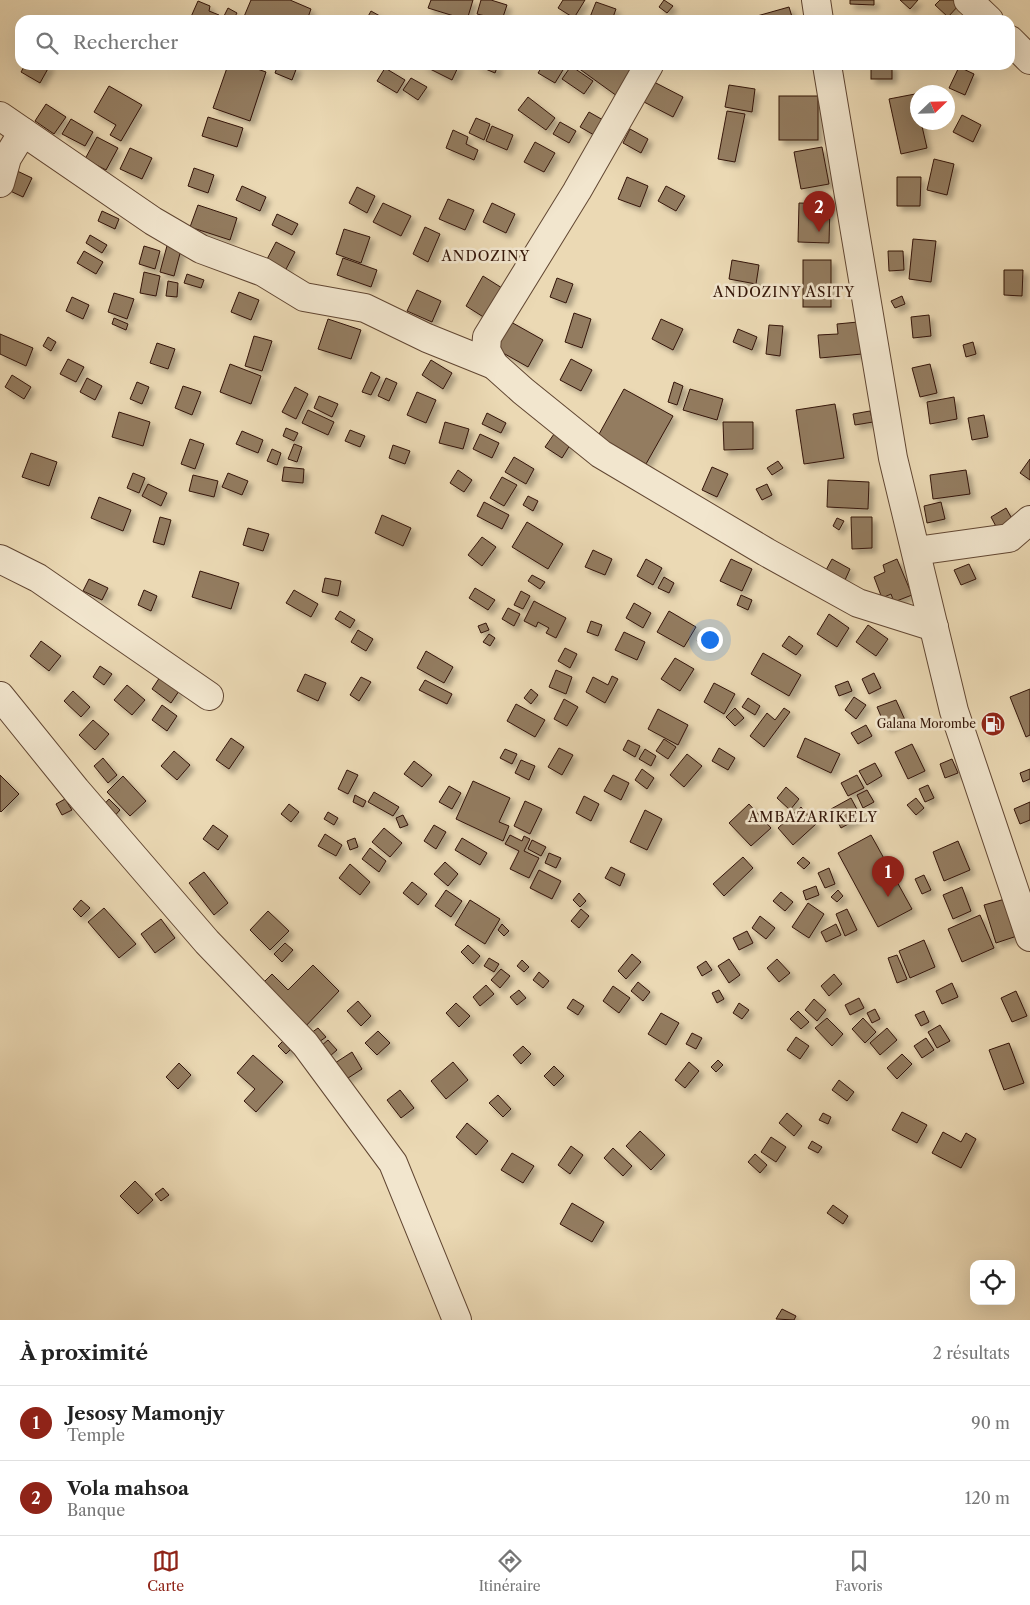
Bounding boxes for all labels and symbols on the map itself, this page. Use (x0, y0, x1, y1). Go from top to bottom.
north arrow (910, 85, 955, 130)
pin: 2 (803, 191, 835, 232)
district label: ANDOZINY (440, 247, 531, 265)
district label: ANDOZINY ASITY (712, 283, 855, 301)
your location (697, 627, 723, 653)
fuel station icon: Galana Morombe (980, 711, 1006, 737)
place label: Galana Morombe (877, 716, 976, 731)
district label: AMBAZARIKELY (747, 808, 878, 826)
pin: 1 (872, 856, 904, 897)

